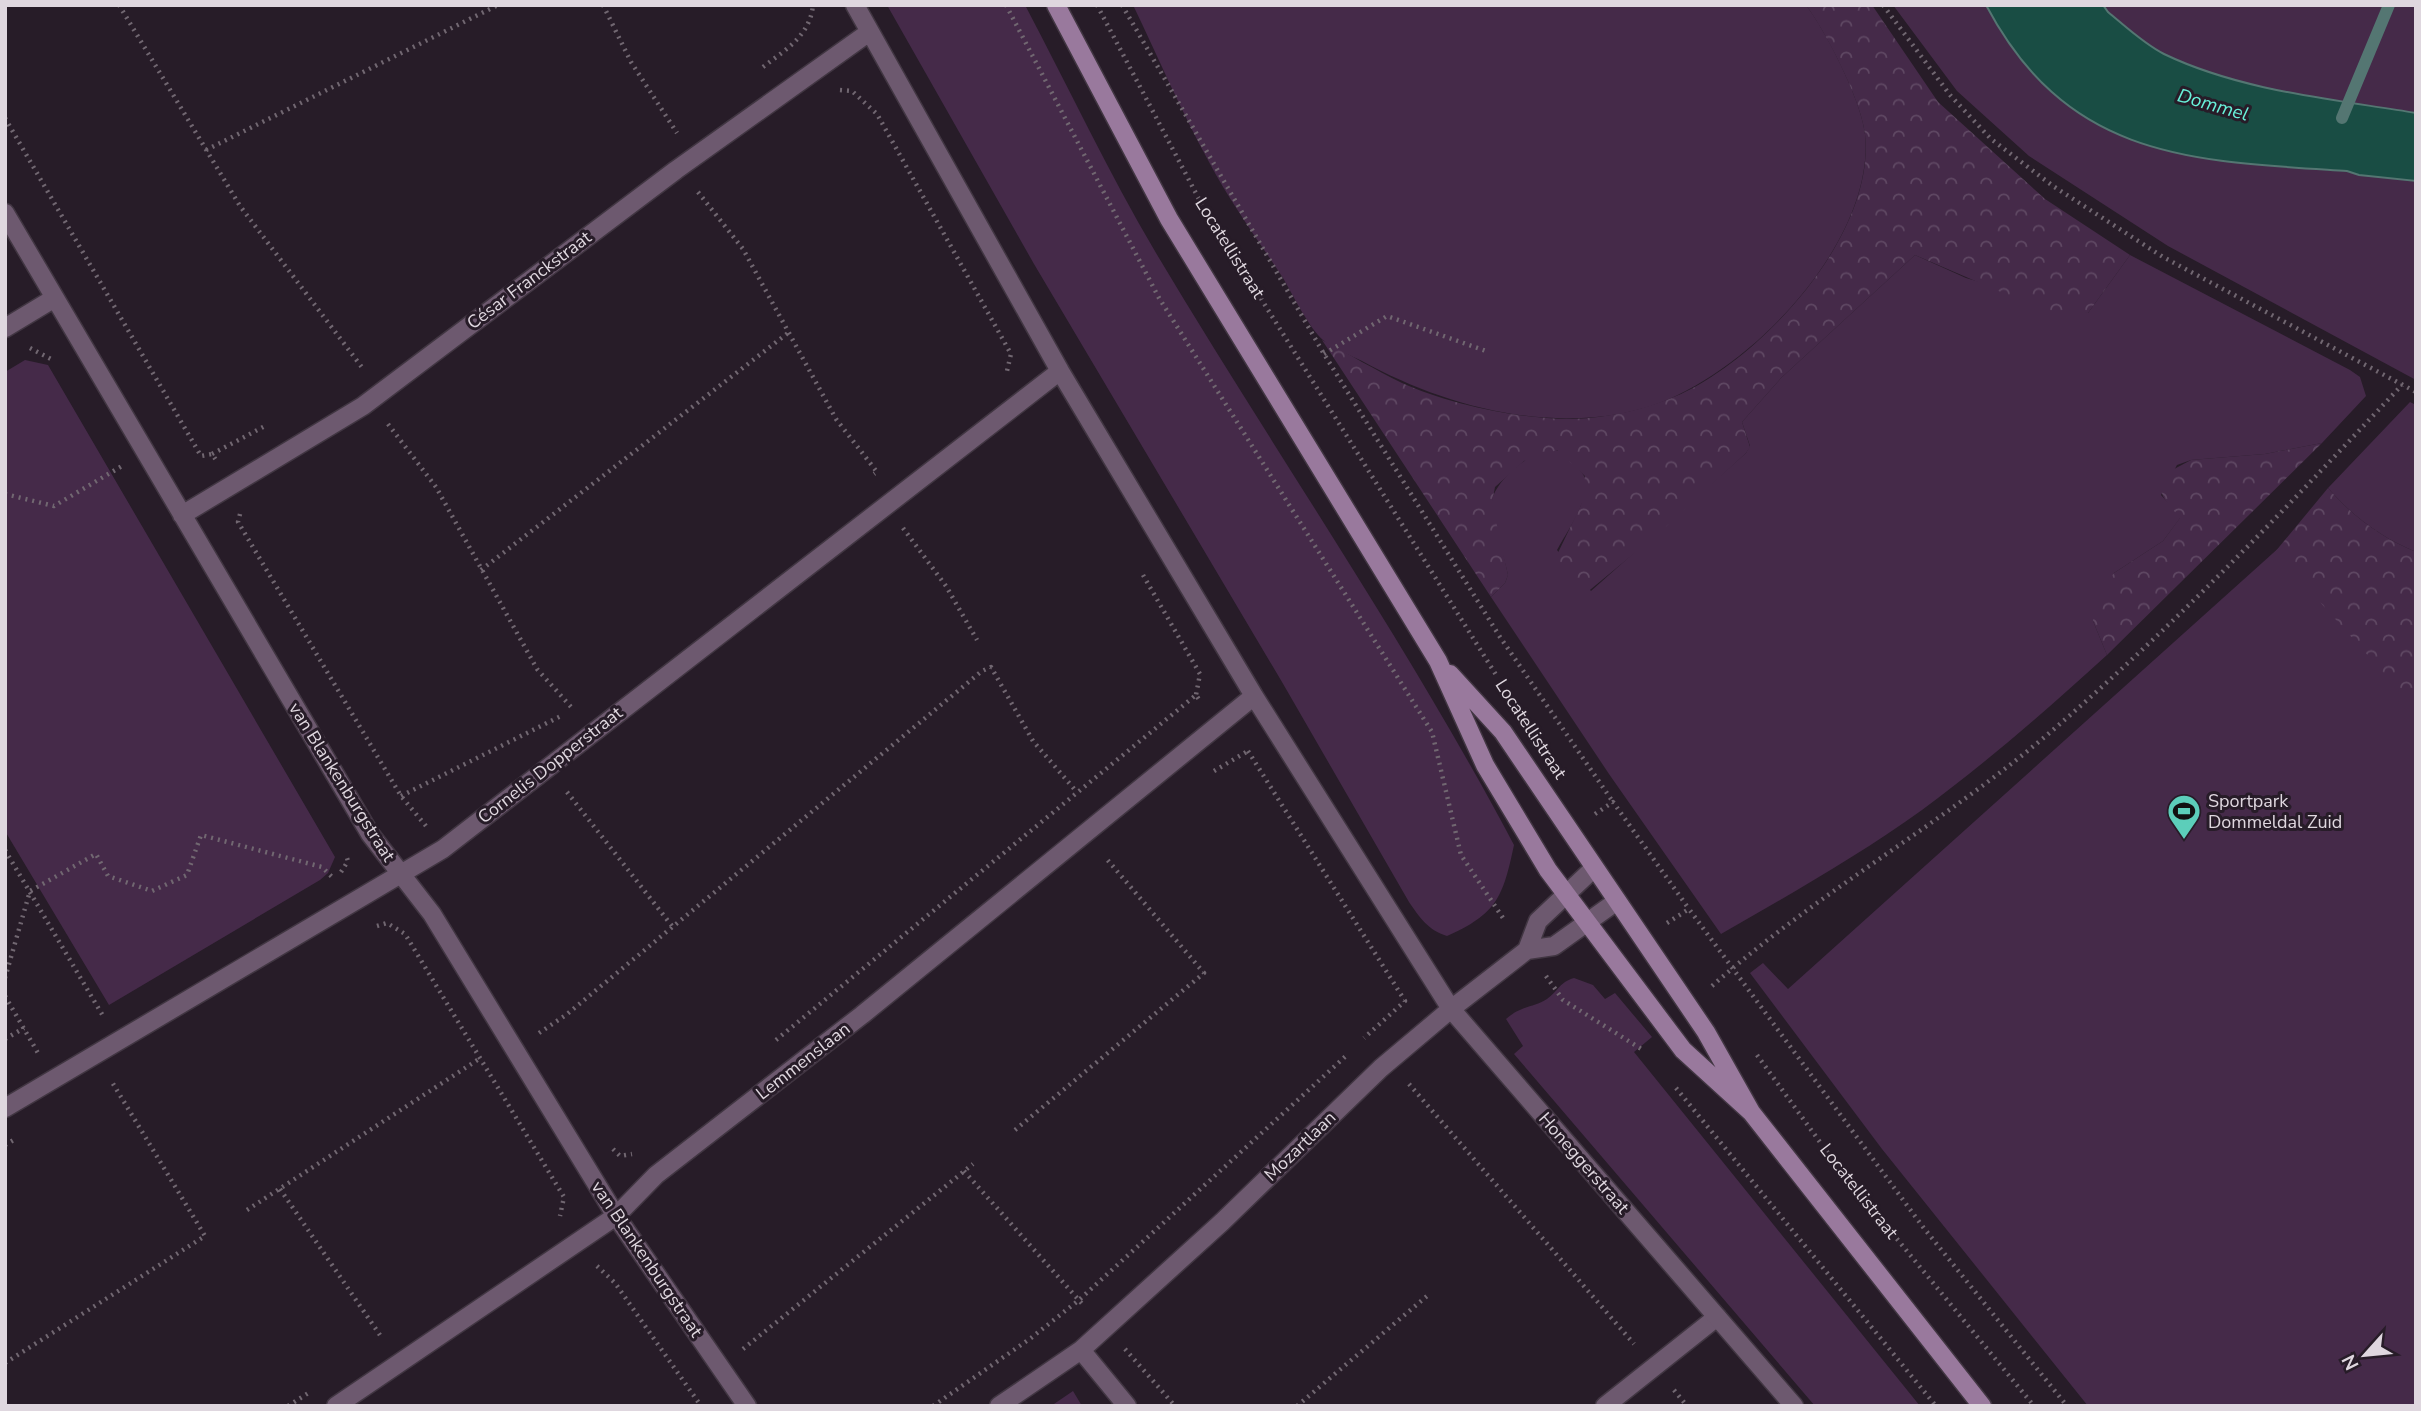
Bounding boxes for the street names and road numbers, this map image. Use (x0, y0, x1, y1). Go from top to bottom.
street label: Locatellistraat (1189, 193, 1271, 304)
street label: César Franckstraat (462, 225, 597, 335)
street label: Locatellistraat (1490, 674, 1573, 784)
street label: van Blankenburgstraat (283, 698, 401, 867)
street label: Cornelis Dopperstraat (473, 701, 628, 829)
street label: Lemmenslaan (751, 1017, 855, 1105)
street label: Mozartlaan (1259, 1106, 1341, 1186)
street label: Honeggerstraat (1533, 1107, 1635, 1219)
street label: Locatellistraat (1814, 1138, 1904, 1244)
street label: van Blankenburgstraat (586, 1176, 709, 1342)

